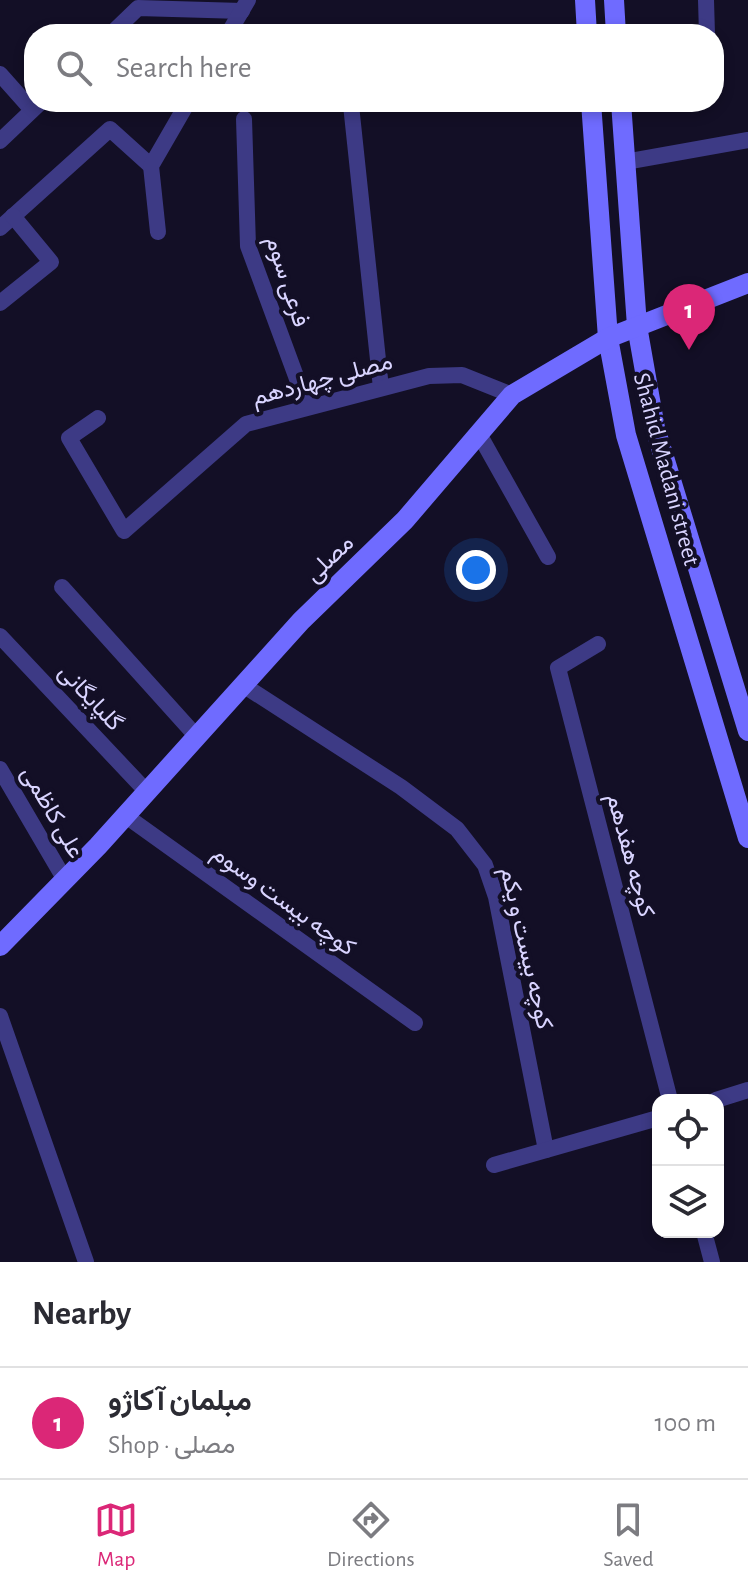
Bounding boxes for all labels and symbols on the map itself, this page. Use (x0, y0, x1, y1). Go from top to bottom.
street label: فرعی سوم (258, 233, 313, 331)
pin: 1 (663, 284, 715, 350)
street label: مصلی چهاردهم (249, 350, 396, 413)
street label: Shahid Madani street (629, 370, 703, 569)
street label: مصلی (301, 530, 359, 588)
your location (456, 550, 496, 590)
street label: گلپایگانی (51, 659, 128, 738)
street label: علی کاظمی (15, 762, 88, 863)
street label: کوچه هفدهم (599, 791, 658, 921)
street label: کوچه بیست وسوم (206, 841, 360, 963)
street label: کوچه بیست و یکم (493, 865, 556, 1032)

